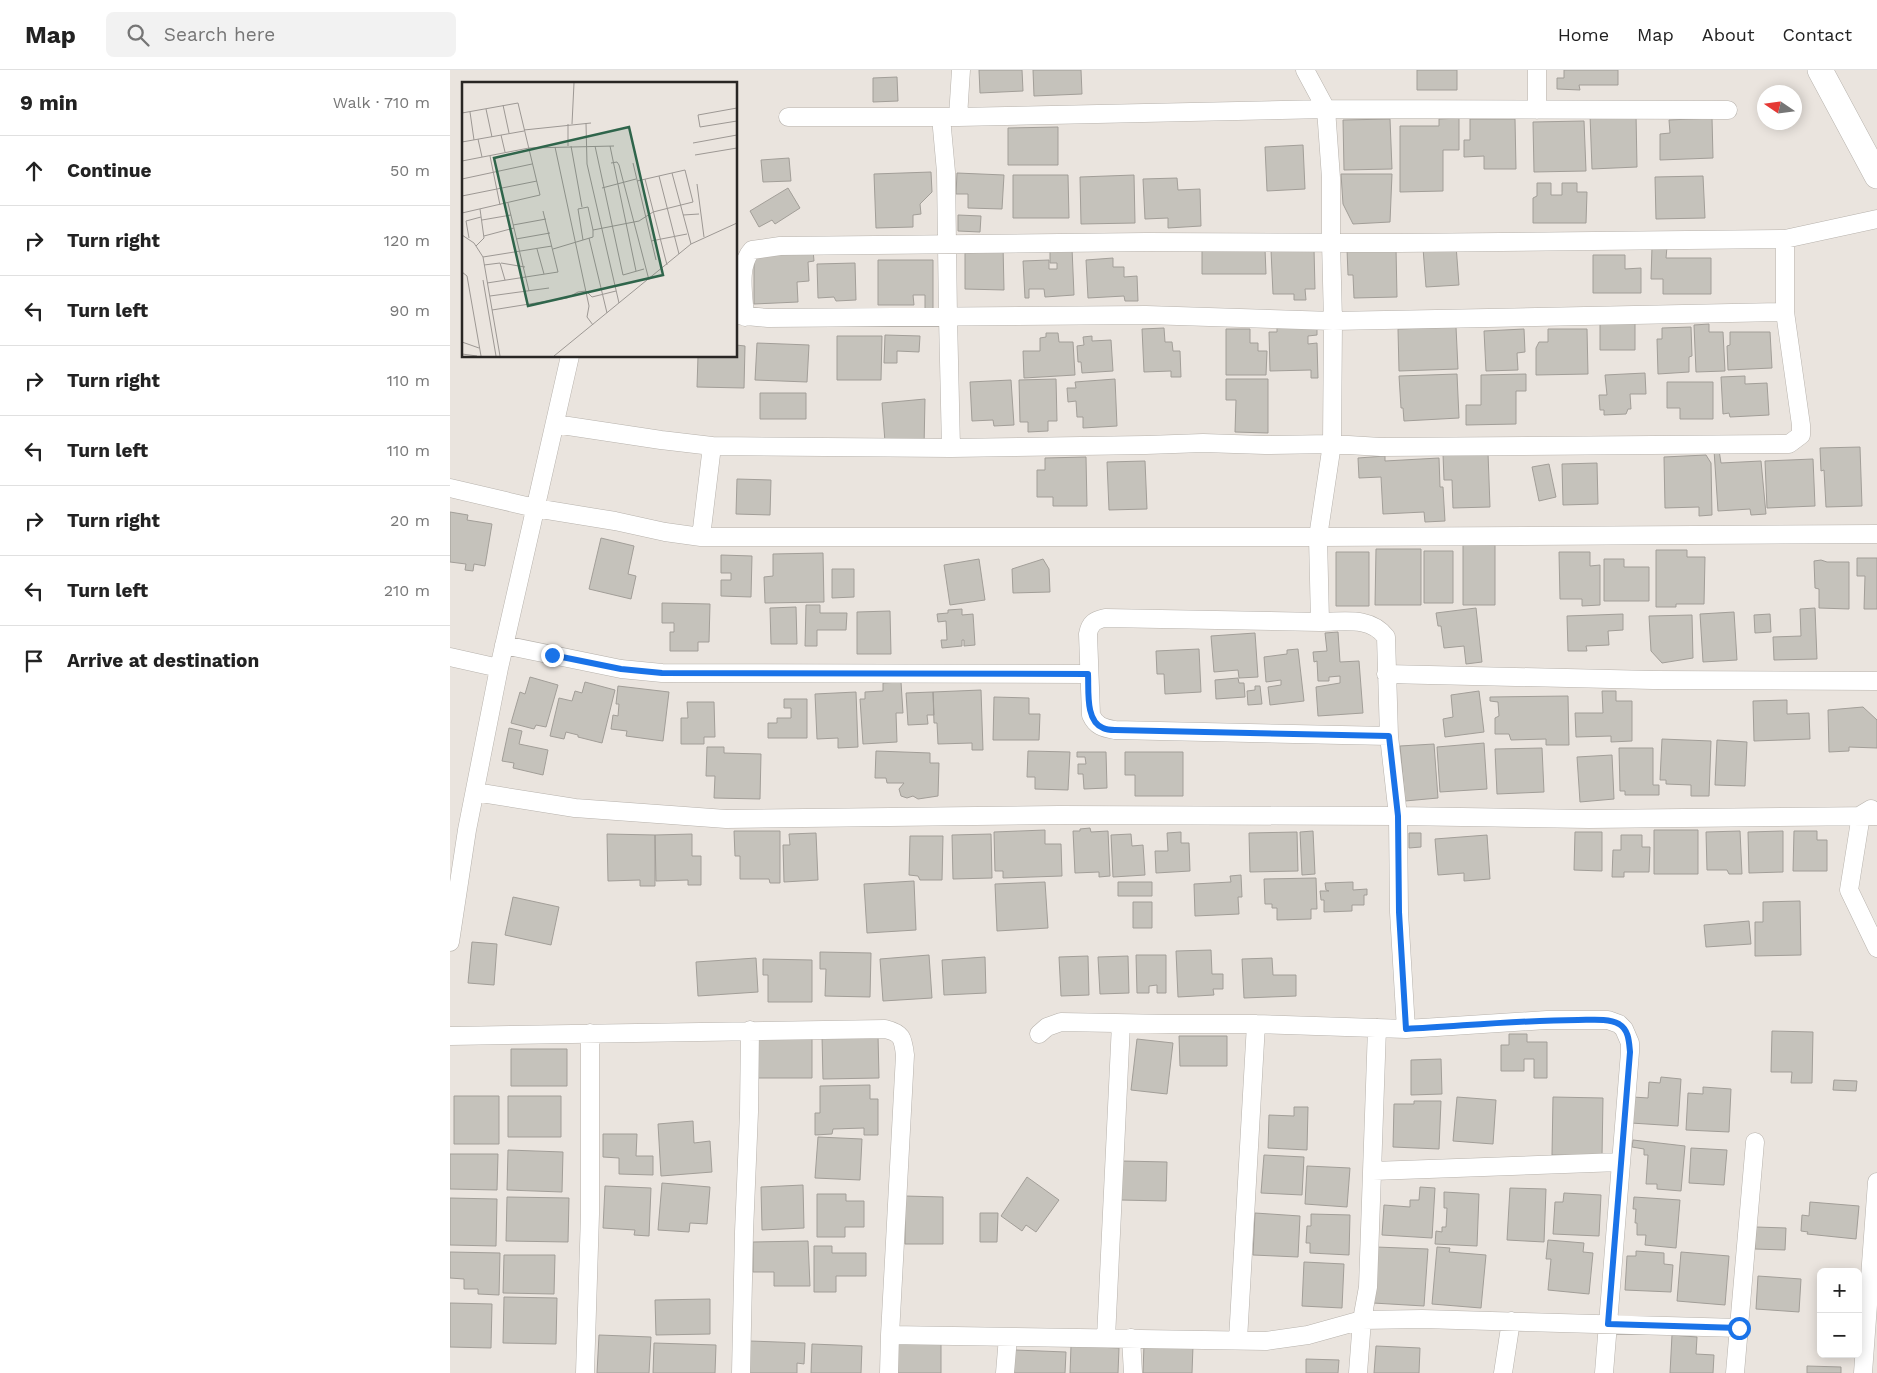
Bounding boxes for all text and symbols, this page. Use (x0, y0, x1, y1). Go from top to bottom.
search box (106, 12, 456, 57)
text: Map (25, 21, 76, 49)
icon: search (124, 21, 152, 49)
text: Search here (164, 23, 275, 46)
text: Home (1558, 24, 1609, 45)
text: Map (1637, 24, 1674, 45)
text: About (1702, 24, 1754, 45)
text: Contact (1782, 24, 1852, 45)
inset map (462, 82, 738, 358)
north arrow (1757, 85, 1802, 130)
text: 9 min (20, 90, 78, 115)
text: Walk · 710 m (333, 93, 430, 112)
icon: ahead (20, 157, 48, 185)
text: Continue (67, 159, 151, 182)
text: 50 m (390, 161, 430, 180)
icon: right (20, 227, 48, 255)
text: Turn right (67, 229, 160, 252)
text: 120 m (384, 231, 430, 250)
icon: left (20, 297, 48, 325)
text: Turn left (67, 299, 148, 322)
text: 90 m (389, 301, 430, 320)
icon: right (20, 367, 48, 395)
text: Turn right (67, 369, 160, 392)
text: 110 m (387, 371, 430, 390)
icon: left (20, 437, 48, 465)
text: Turn left (67, 439, 148, 462)
text: 110 m (387, 441, 430, 460)
icon: right (20, 507, 48, 535)
text: Turn right (67, 509, 160, 532)
text: 20 m (390, 511, 430, 530)
icon: left (20, 577, 48, 605)
text: Turn left (67, 579, 148, 602)
text: 210 m (384, 581, 430, 600)
route end (541, 644, 564, 667)
icon: arrive (20, 647, 48, 675)
text: Arrive at destination (67, 649, 259, 672)
map controls (1817, 1268, 1862, 1358)
button: + (1817, 1268, 1862, 1313)
button: − (1817, 1313, 1862, 1358)
route start (1728, 1317, 1751, 1340)

